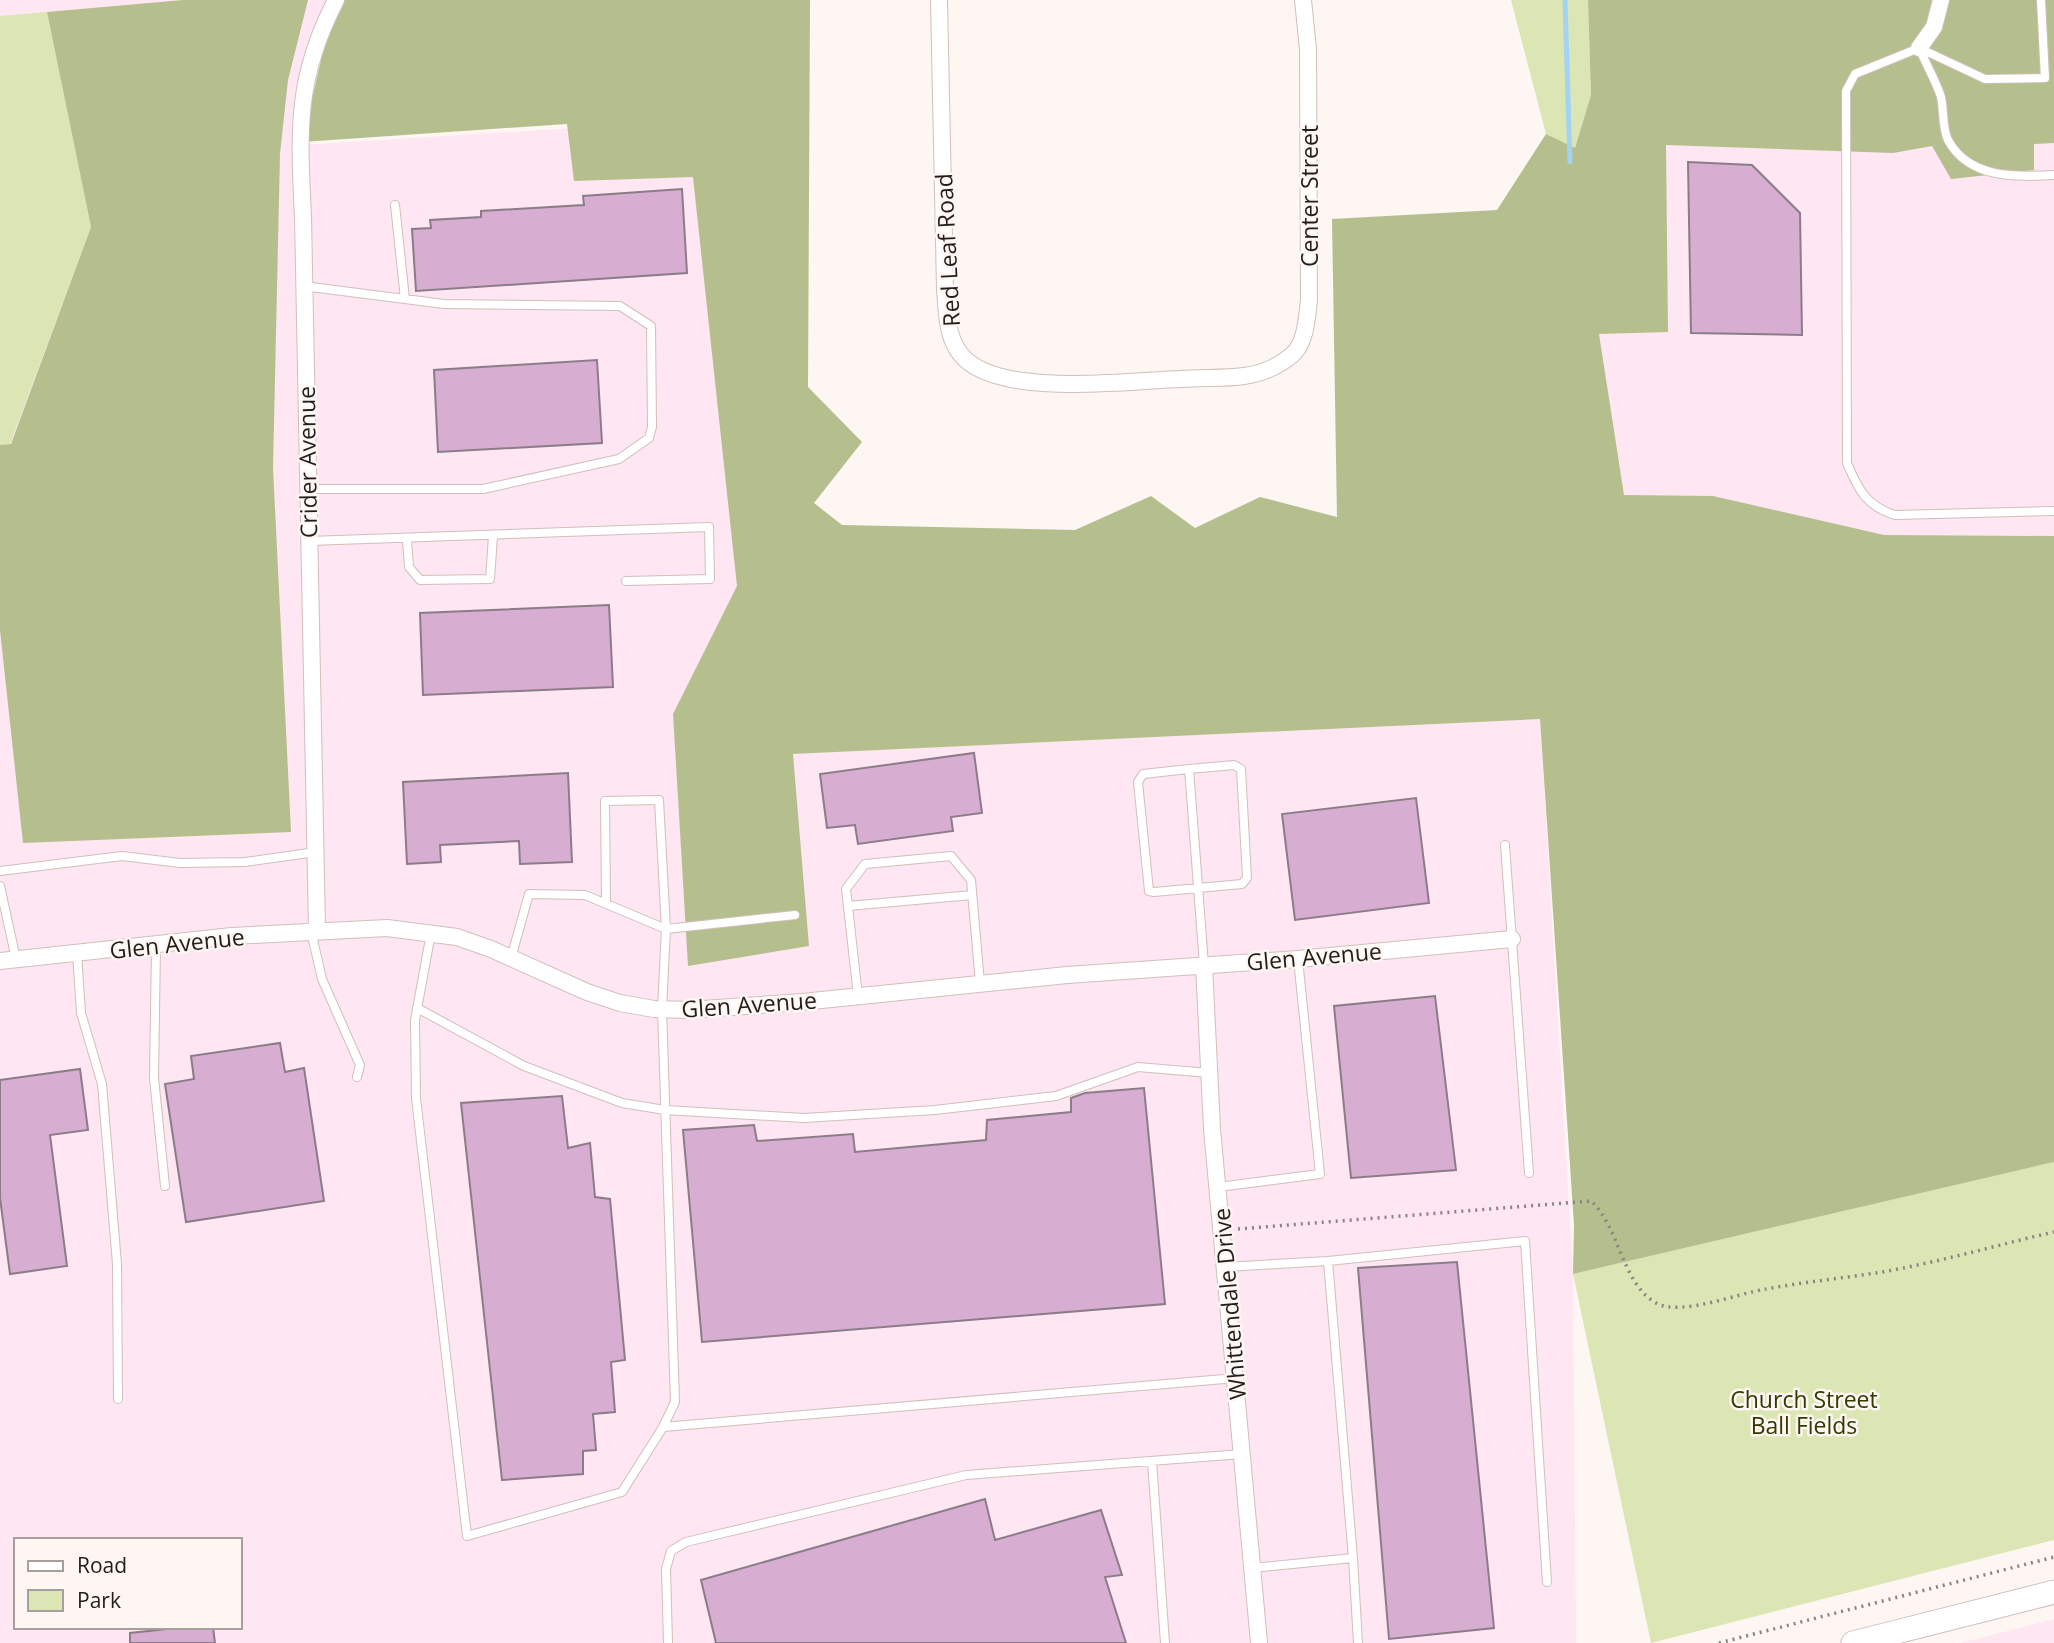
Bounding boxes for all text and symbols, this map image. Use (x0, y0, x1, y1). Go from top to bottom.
street label: Center Street (1293, 125, 1325, 267)
street label: Red Leaf Road (927, 173, 967, 327)
street label: Crider Avenue (290, 386, 324, 538)
street label: Glen Avenue (108, 920, 246, 966)
street label: Glen Avenue (1245, 934, 1383, 978)
street label: Glen Avenue (680, 983, 818, 1025)
street label: Whittendale Drive (1205, 1207, 1253, 1401)
park label: Church Street Ball Fields (1730, 1383, 1878, 1441)
legend (14, 1538, 242, 1629)
text: Road (77, 1551, 127, 1579)
text: Park (77, 1586, 121, 1614)

